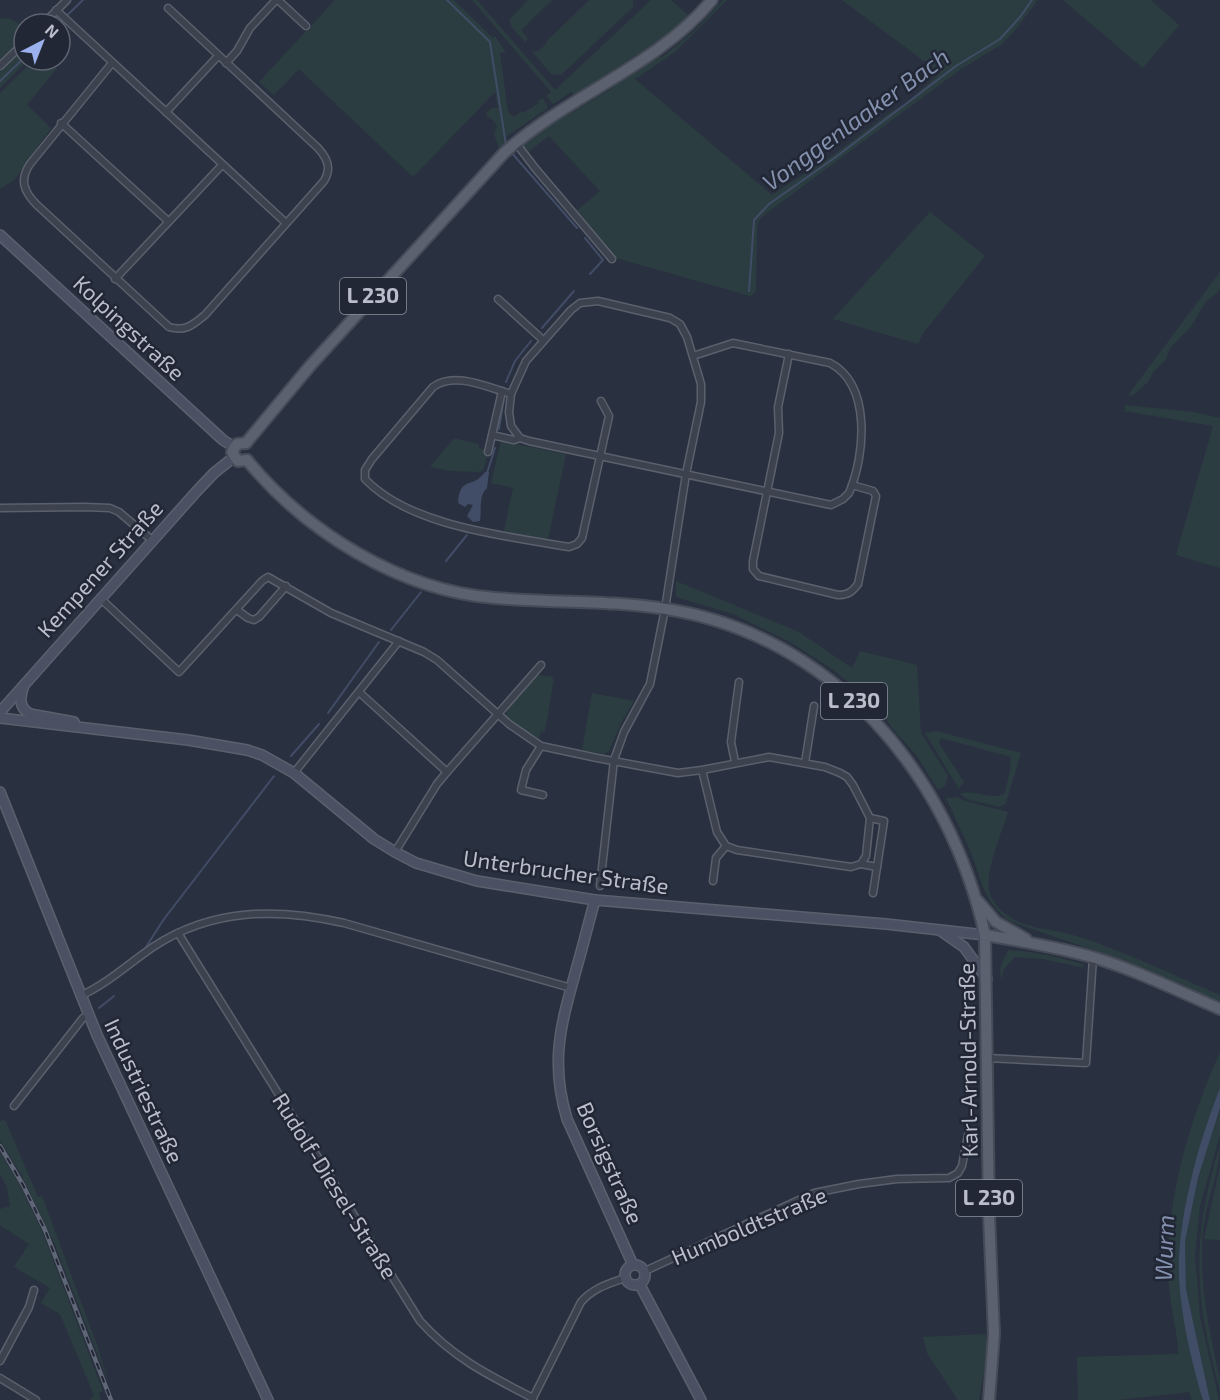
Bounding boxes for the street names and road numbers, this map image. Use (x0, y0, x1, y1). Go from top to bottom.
street label: Kolpingstraße (69, 269, 191, 385)
road number: L 230 (340, 278, 406, 314)
street label: Kempener Straße (31, 495, 167, 642)
road number: L 230 (821, 683, 887, 719)
street label: Unterbrucher Straße (462, 844, 671, 898)
street label: Karl-Arnold-Straße (952, 963, 982, 1158)
street label: Industriestraße (100, 1014, 190, 1167)
street label: Rudolf-Diesel-Straße (268, 1088, 404, 1283)
street label: Borsigstraße (572, 1097, 649, 1228)
road number: L 230 (956, 1180, 1022, 1216)
street label: Humboldtstraße (667, 1181, 830, 1270)

